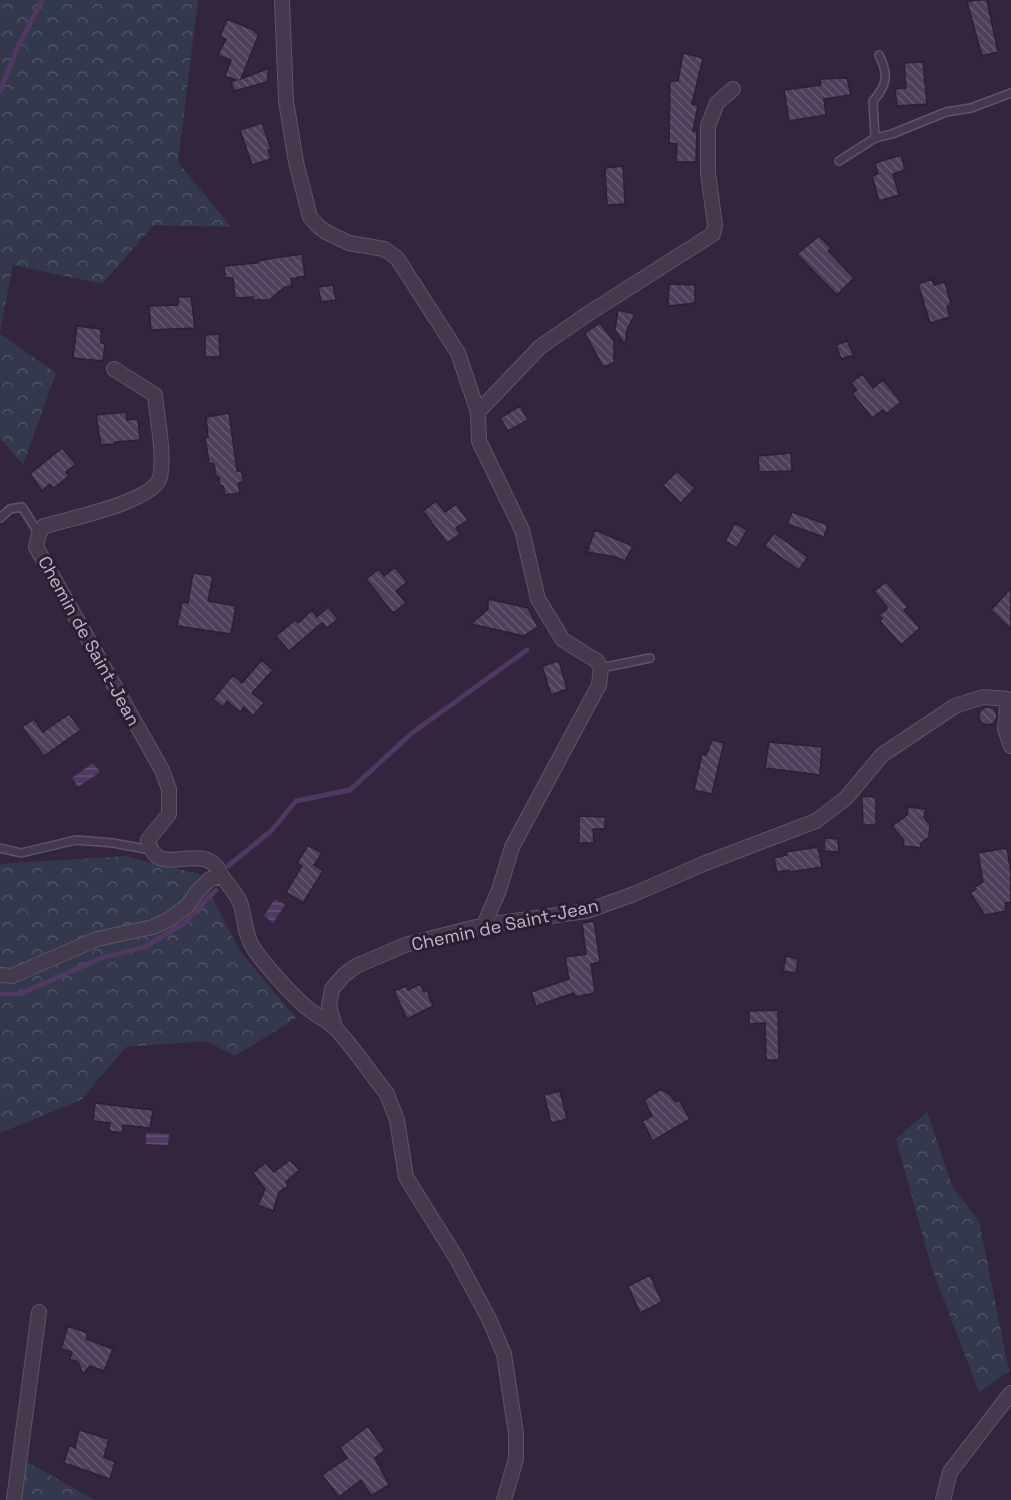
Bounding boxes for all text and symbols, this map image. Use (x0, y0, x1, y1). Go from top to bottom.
street label: Chemin de Saint-Jean (33, 552, 146, 730)
street label: Chemin de Saint-Jean (409, 893, 601, 956)

